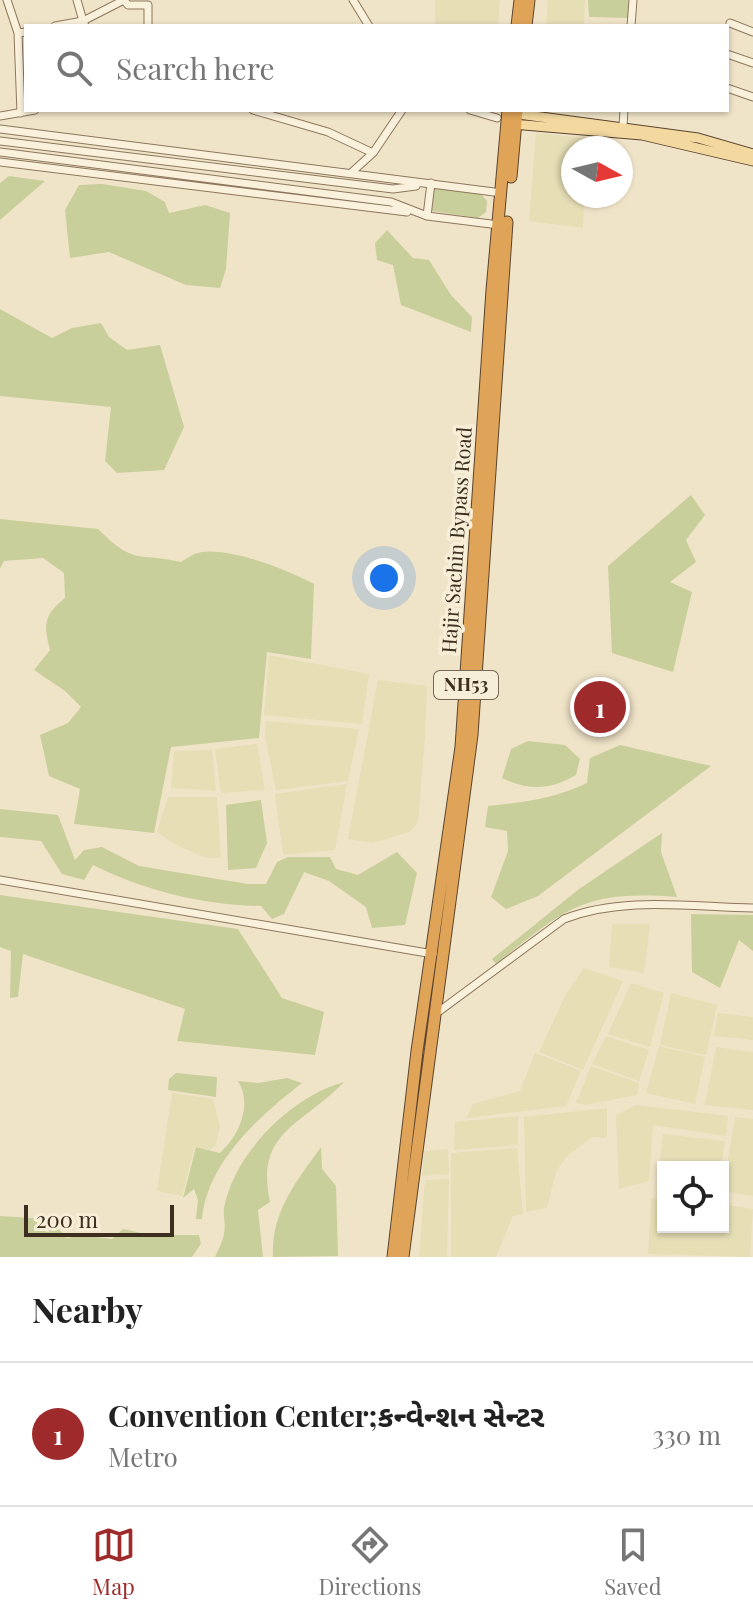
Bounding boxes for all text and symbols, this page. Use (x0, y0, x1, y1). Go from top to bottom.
search box (24, 24, 729, 112)
icon: search (52, 46, 96, 90)
text: Search here (116, 48, 275, 88)
north arrow (561, 136, 633, 208)
street label: Hajir Sachin Bypass Road (434, 425, 477, 654)
your location (364, 558, 404, 598)
road number: NH53 (434, 671, 498, 699)
pin: 1 (574, 677, 626, 737)
map controls (657, 1161, 729, 1233)
button: locate (657, 1161, 729, 1233)
scale bar (24, 1201, 174, 1237)
text: 200 m (36, 1204, 98, 1234)
text: Nearby (32, 1286, 143, 1332)
text: Convention Center;કન્વેન્શન સેન્ટર (108, 1395, 544, 1435)
text: 1 (53, 1417, 63, 1452)
text: 330 m (652, 1417, 721, 1452)
text: Metro (108, 1439, 178, 1474)
tab: Map (92, 1523, 136, 1601)
tab: Directions (319, 1523, 421, 1601)
tab: Saved (604, 1523, 662, 1601)

